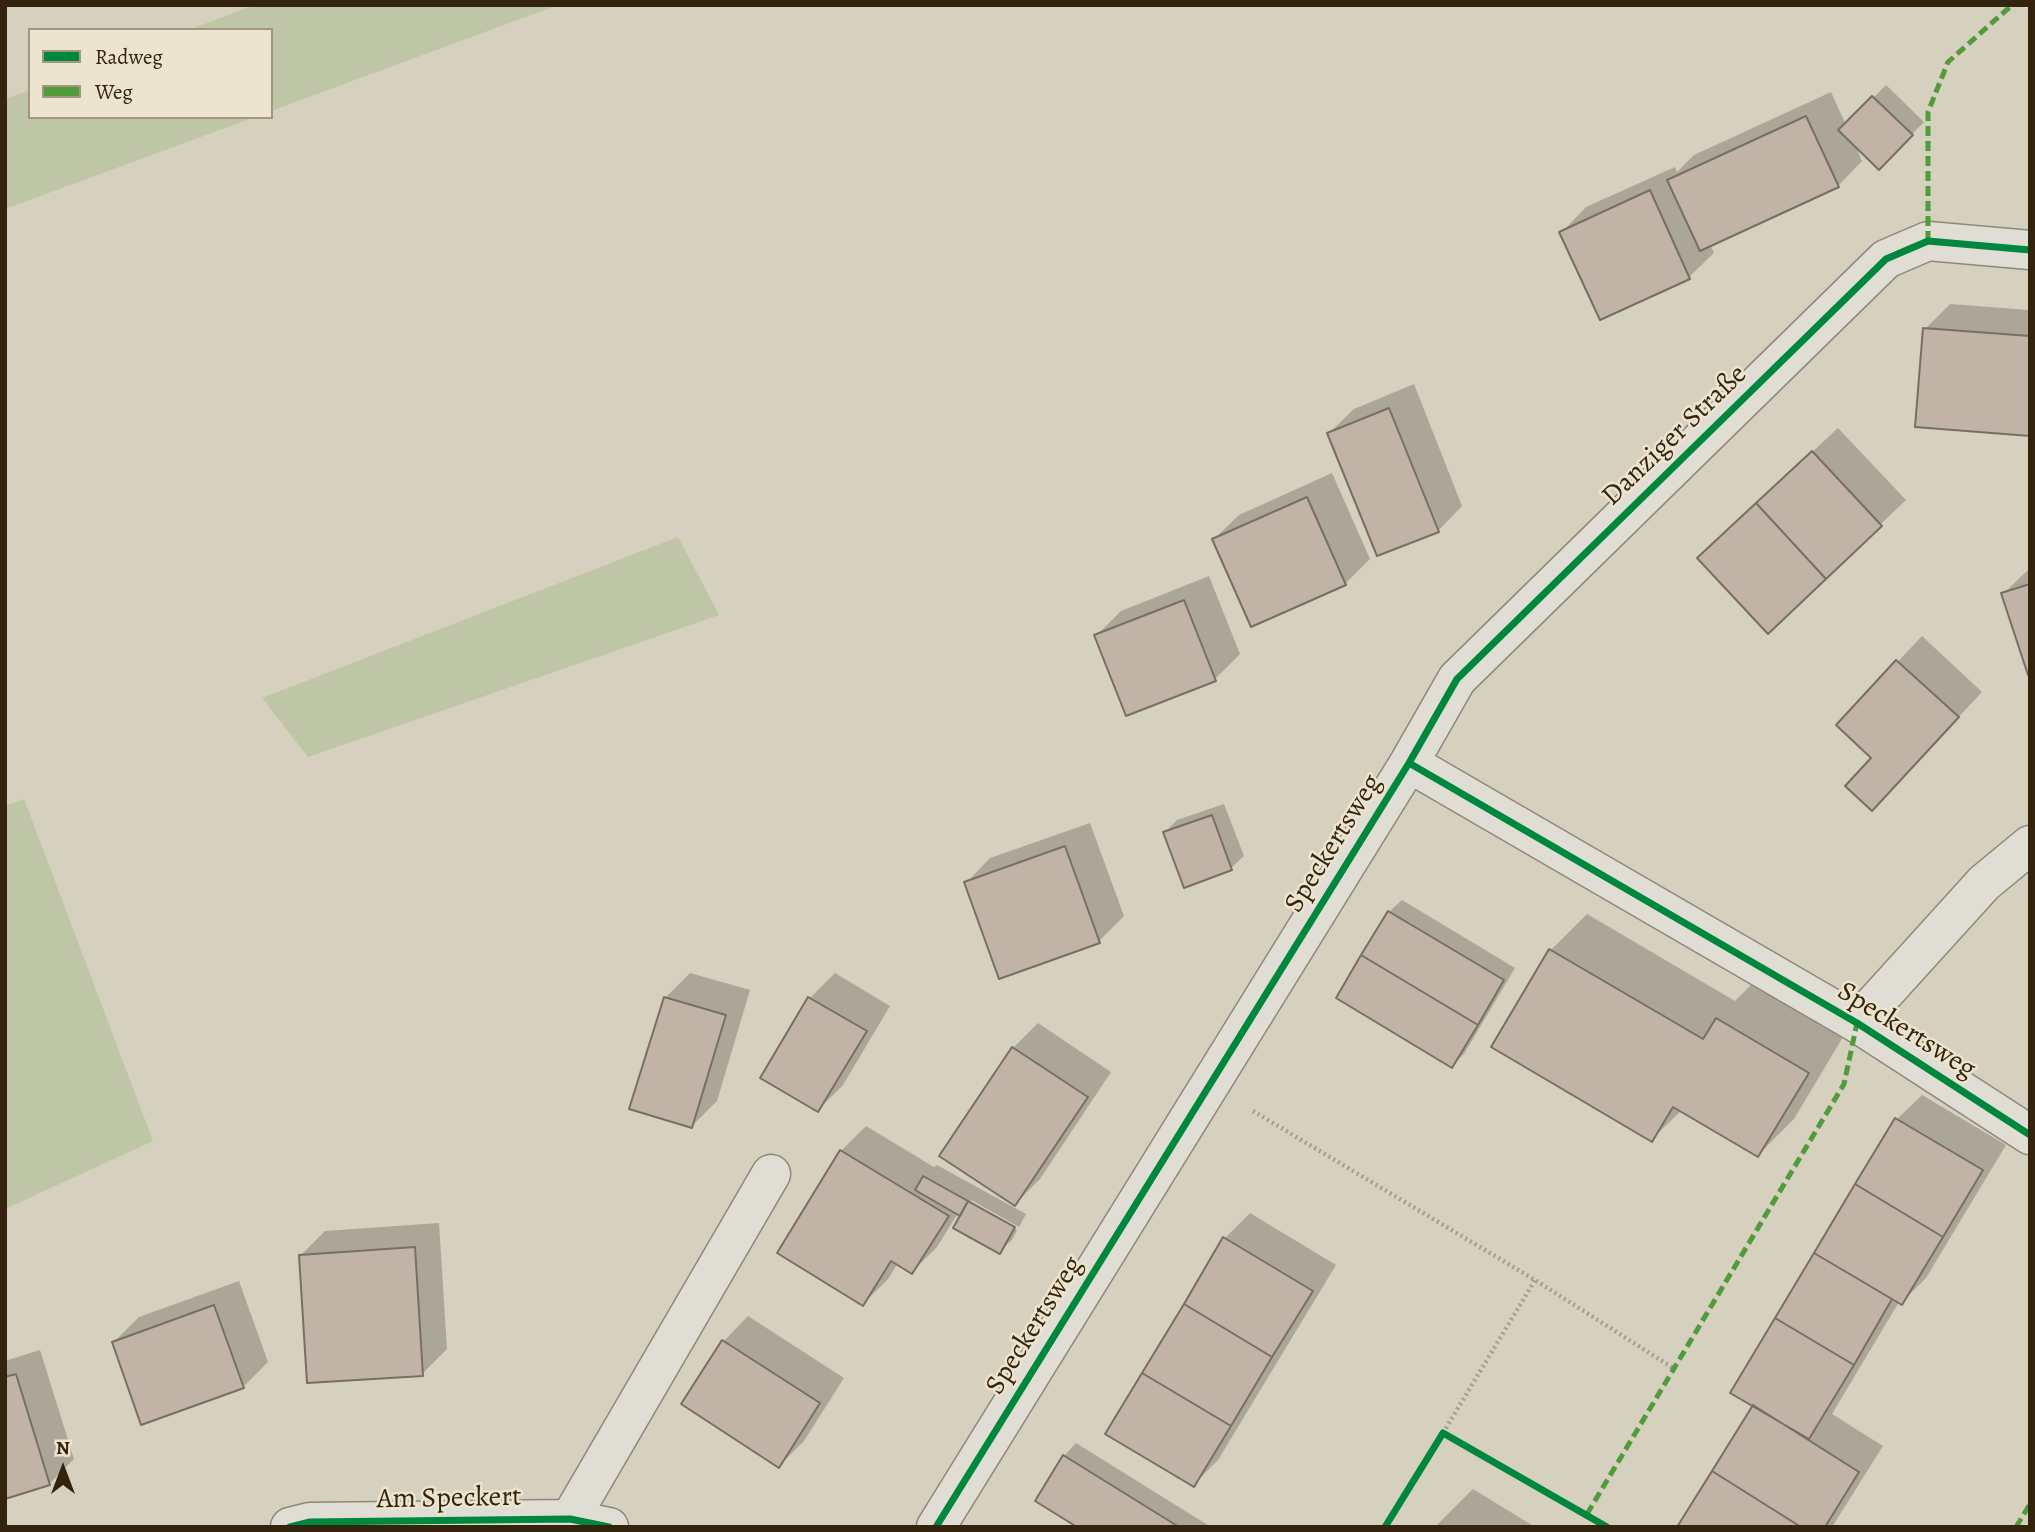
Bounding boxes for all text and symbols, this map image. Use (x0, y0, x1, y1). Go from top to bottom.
legend (28, 28, 273, 119)
text: Radweg (95, 43, 163, 71)
text: Weg (95, 78, 133, 106)
street label: Danziger Straße (1596, 358, 1754, 514)
street label: Speckertsweg (1278, 769, 1390, 919)
street label: Speckertsweg (1831, 975, 1981, 1087)
street label: Speckertsweg (979, 1251, 1091, 1401)
north arrow (28, 1434, 98, 1504)
text: N (56, 1435, 70, 1461)
street label: Am Speckert (376, 1481, 522, 1517)

